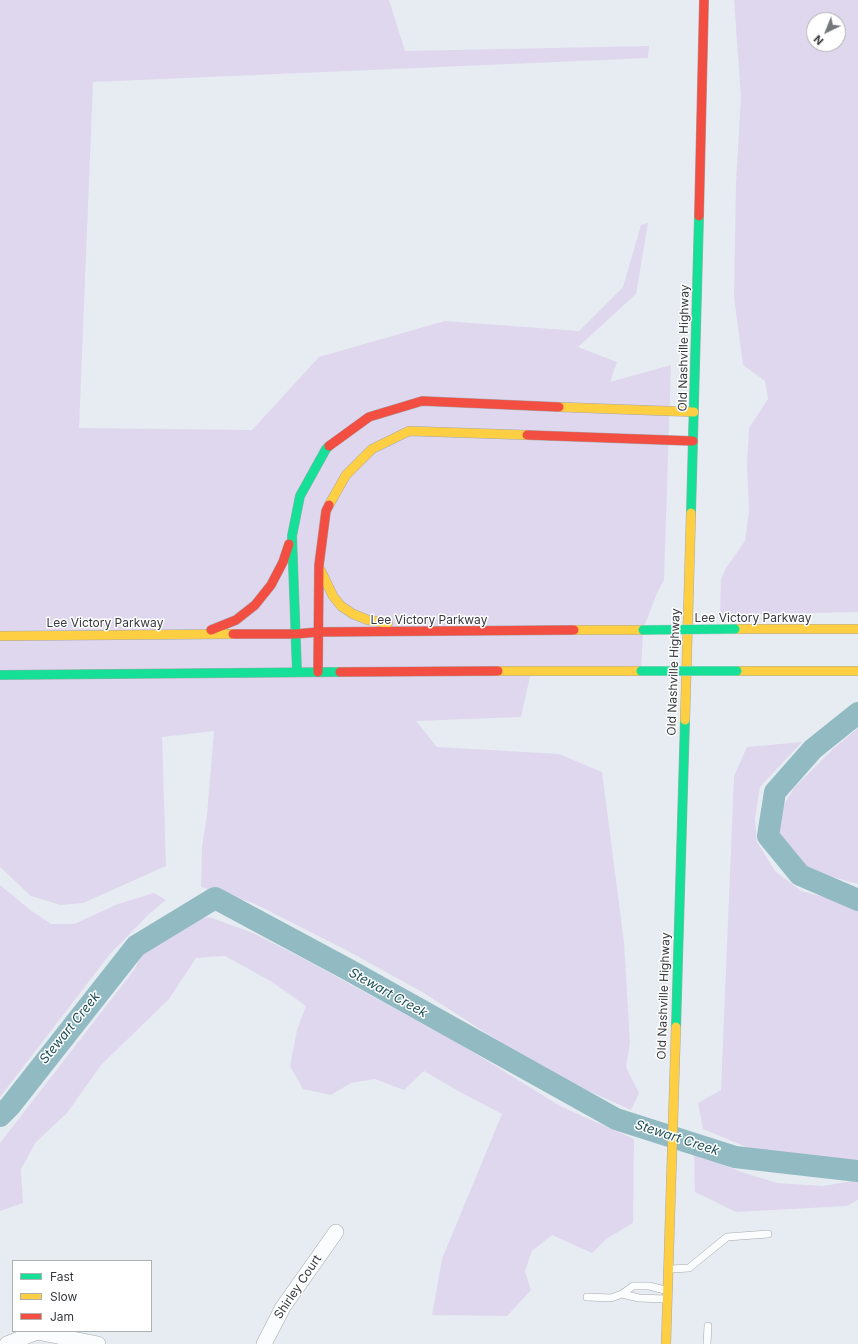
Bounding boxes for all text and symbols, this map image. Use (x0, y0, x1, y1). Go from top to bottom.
north arrow (806, 12, 846, 52)
text: N (811, 32, 826, 48)
street label: Old Nashville Highway (676, 284, 692, 412)
street label: Old Nashville Highway (665, 608, 683, 736)
street label: Lee Victory Parkway (695, 611, 811, 625)
street label: Lee Victory Parkway (371, 613, 487, 627)
street label: Lee Victory Parkway (47, 616, 163, 630)
street label: Old Nashville Highway (655, 932, 673, 1060)
water label: Stewart Creek (346, 965, 430, 1021)
water label: Stewart Creek (36, 989, 104, 1067)
water label: Stewart Creek (633, 1117, 721, 1159)
street label: Shirley Court (271, 1252, 325, 1322)
legend (12, 1260, 152, 1332)
text: Fast (50, 1269, 74, 1284)
text: Slow (50, 1289, 77, 1304)
text: Jam (50, 1309, 74, 1324)

